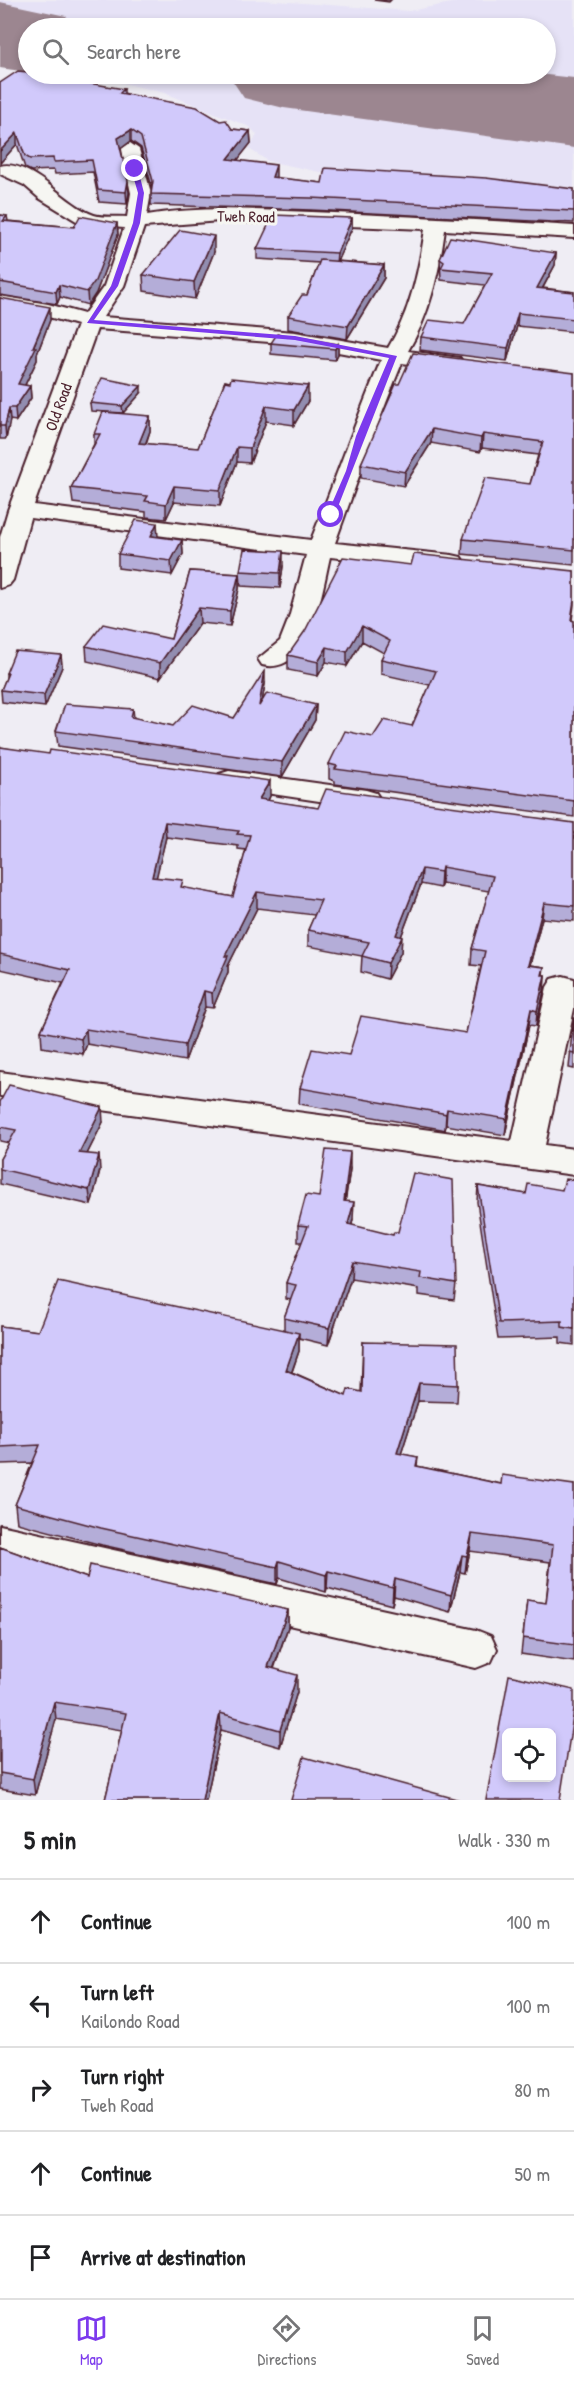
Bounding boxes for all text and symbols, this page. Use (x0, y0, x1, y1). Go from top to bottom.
search box (18, 18, 556, 84)
icon: search (39, 35, 72, 68)
text: Search here (87, 36, 181, 66)
route end (121, 155, 147, 181)
street label: Tweh Road (217, 204, 275, 228)
street label: Old Road (39, 380, 77, 434)
route start (317, 501, 343, 527)
map controls (502, 1728, 556, 1782)
button: locate (502, 1728, 556, 1782)
text: 5 min (24, 1822, 76, 1857)
text: Walk · 330 m (458, 1826, 550, 1853)
icon: ahead (24, 1905, 57, 1938)
text: Continue (81, 1906, 152, 1936)
text: 100 m (507, 1908, 550, 1935)
text: Turn left (81, 1977, 154, 2007)
icon: left (24, 1989, 57, 2022)
text: 100 m (507, 1992, 550, 2019)
text: Kailondo Road (81, 2007, 179, 2034)
text: Turn right (81, 2061, 164, 2091)
icon: right (24, 2073, 57, 2106)
text: 80 m (514, 2076, 550, 2103)
text: Tweh Road (81, 2091, 153, 2118)
icon: ahead (24, 2157, 57, 2190)
text: Continue (81, 2158, 152, 2188)
text: 50 m (514, 2160, 550, 2187)
icon: arrive (24, 2241, 57, 2274)
text: Arrive at destination (81, 2242, 246, 2272)
tab: Map (75, 2312, 108, 2370)
tab: Directions (258, 2312, 316, 2370)
tab: Saved (466, 2312, 499, 2370)

